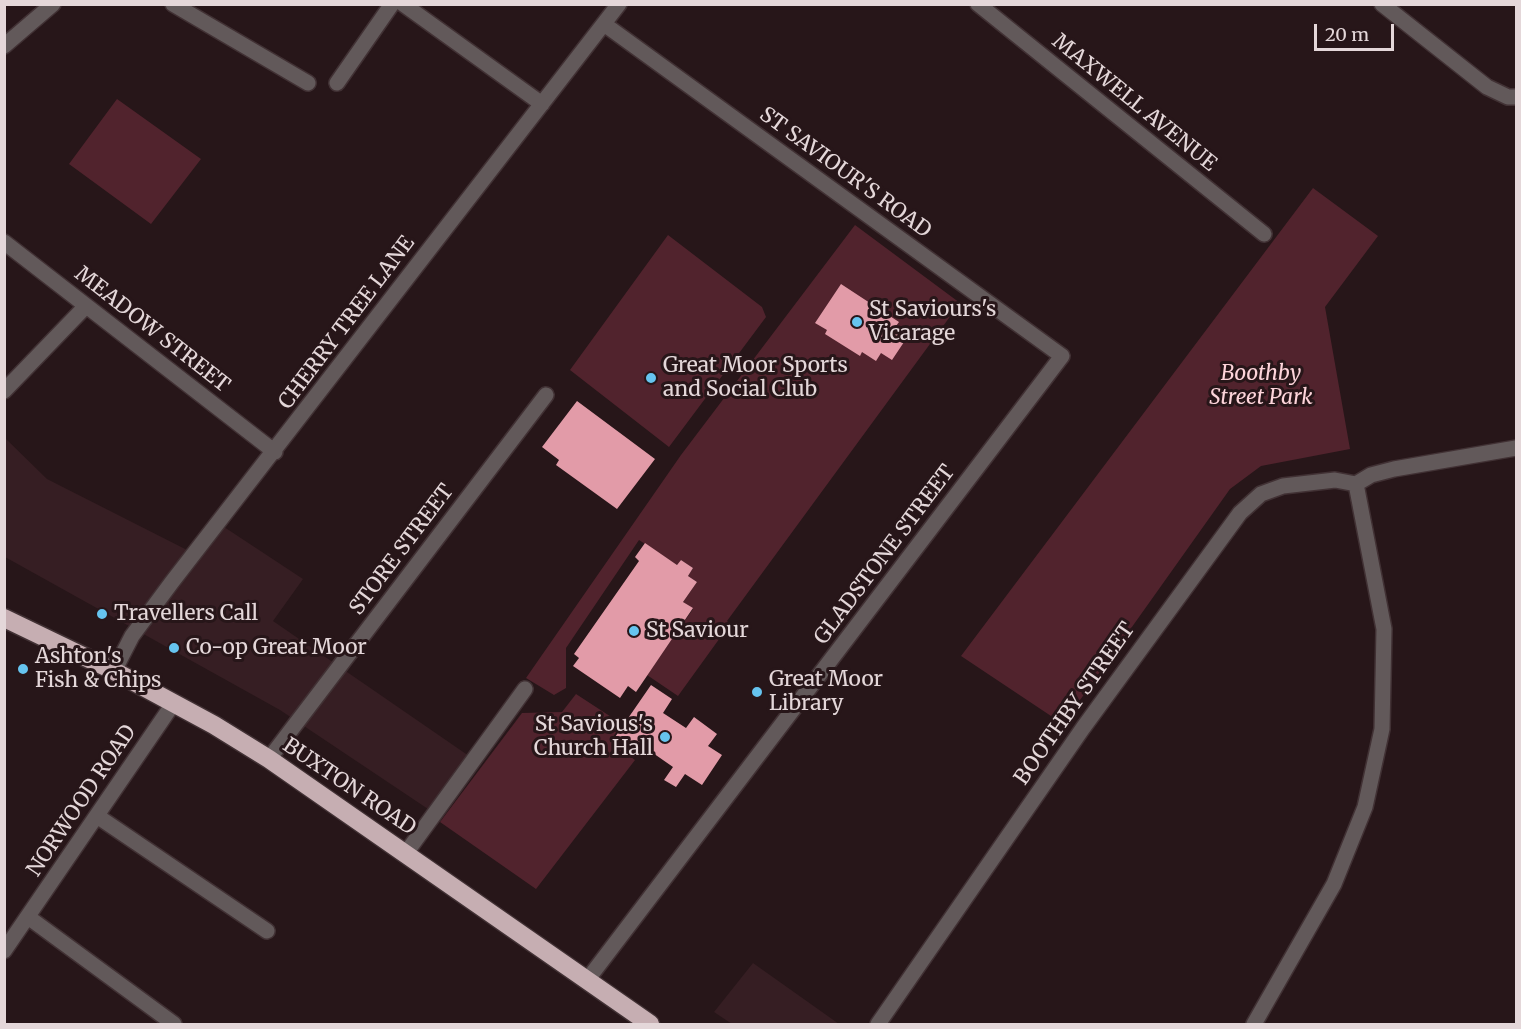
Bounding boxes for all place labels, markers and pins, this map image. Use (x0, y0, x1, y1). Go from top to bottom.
place label: St Saviours's Vicarage (869, 297, 996, 347)
marker: St Saviours's Vicarage (850, 315, 864, 329)
place label: Great Moor Sports and Social Club (663, 353, 848, 403)
marker: Great Moor Sports and Social Club (644, 371, 658, 385)
place label: Travellers Call (114, 601, 258, 627)
marker: Travellers Call (95, 607, 109, 621)
place label: St Saviour (646, 618, 749, 644)
marker: St Saviour (627, 624, 641, 638)
place label: Co-op Great Moor (186, 635, 367, 661)
marker: Co-op Great Moor (167, 641, 181, 655)
place label: Ashton's Fish & Chips (35, 644, 161, 694)
marker: Ashton's Fish & Chips (16, 662, 30, 676)
place label: Great Moor Library (769, 667, 883, 717)
marker: Great Moor Library (750, 685, 764, 699)
place label: St Savious's Church Hall (534, 712, 653, 762)
marker: St Savious's Church Hall (658, 730, 672, 744)

